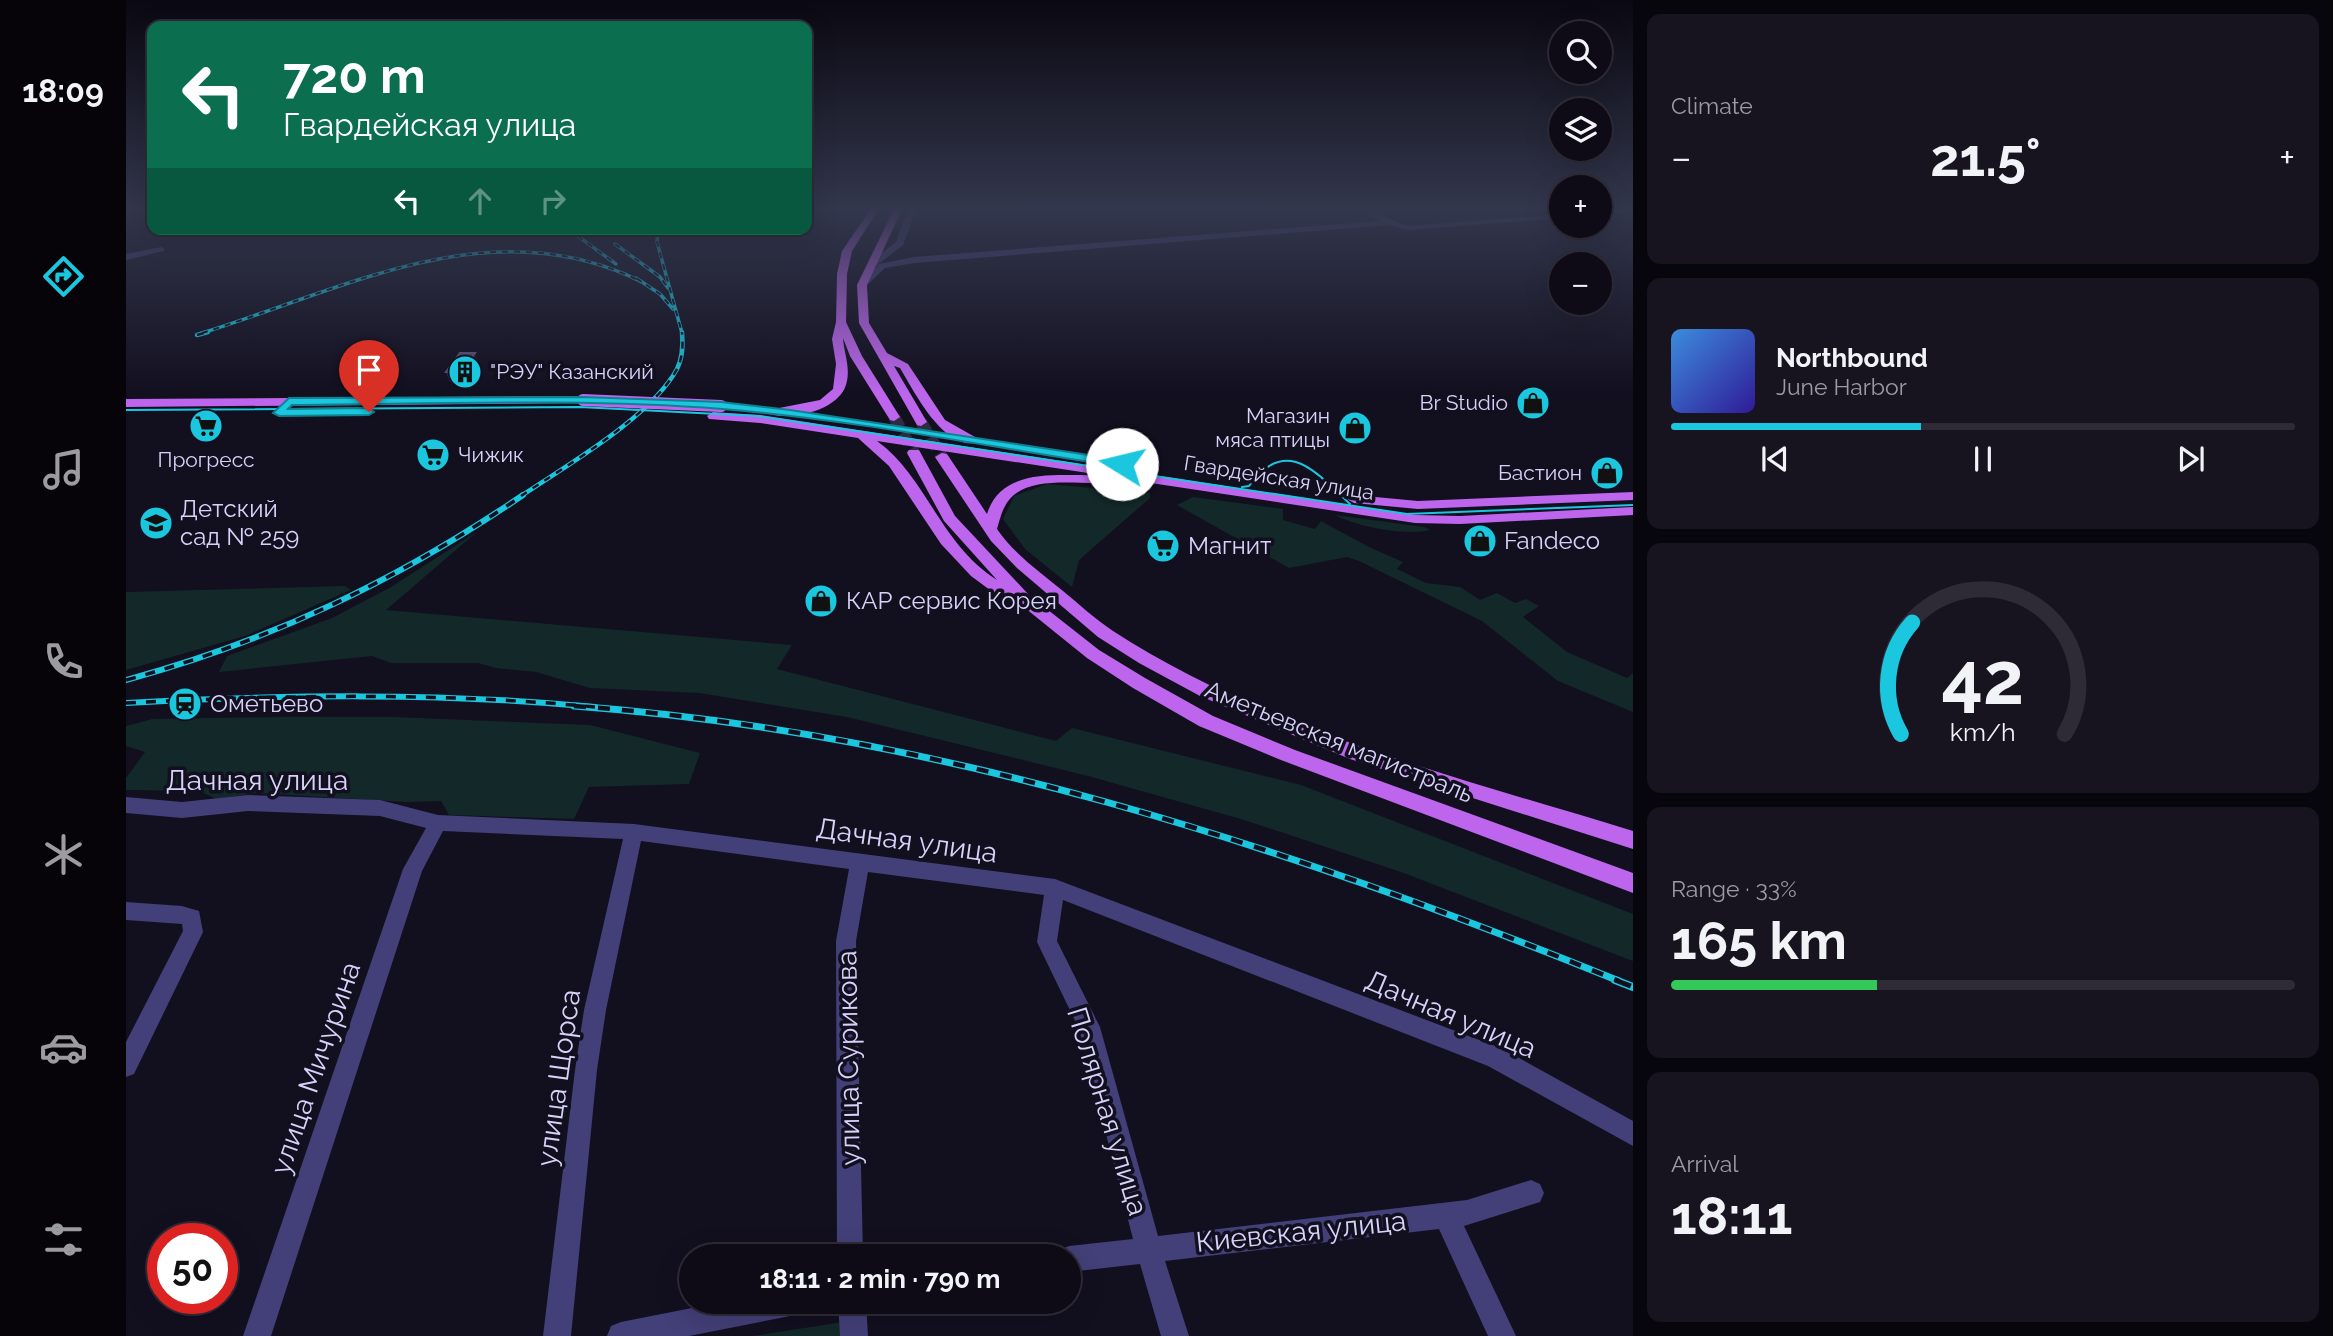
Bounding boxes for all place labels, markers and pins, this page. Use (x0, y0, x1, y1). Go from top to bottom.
pin (339, 340, 399, 412)
building icon: "РЭУ" Казанский (446, 353, 484, 391)
place label: "РЭУ" Казанский (490, 359, 654, 384)
shop icon: Br Studio (1514, 384, 1552, 422)
place label: Br Studio (1420, 390, 1508, 415)
place label: Магазин мяса птицы (1215, 403, 1330, 452)
supermarket icon: Прогресс (187, 407, 225, 445)
shop icon: Магазин мяса птицы (1336, 409, 1374, 447)
supermarket icon: Чижик (414, 436, 452, 474)
place label: Чижик (458, 442, 524, 467)
place label: Прогресс (157, 447, 255, 472)
shop icon: Бастион (1588, 454, 1626, 492)
place label: Бастион (1498, 460, 1582, 485)
place label: Детский сад № 259 (180, 494, 299, 551)
school or university icon: Детский сад № 259 (137, 504, 175, 542)
shop icon: Fandeco (1461, 522, 1499, 560)
place label: Fandeco (1504, 526, 1600, 555)
supermarket icon: Магнит (1144, 527, 1182, 565)
place label: Магнит (1188, 531, 1272, 560)
shop icon: КАР сервис Корея (802, 582, 840, 620)
place label: КАР сервис Корея (846, 586, 1057, 615)
station icon: Ометьево (166, 685, 204, 723)
place label: Ометьево (210, 689, 323, 718)

